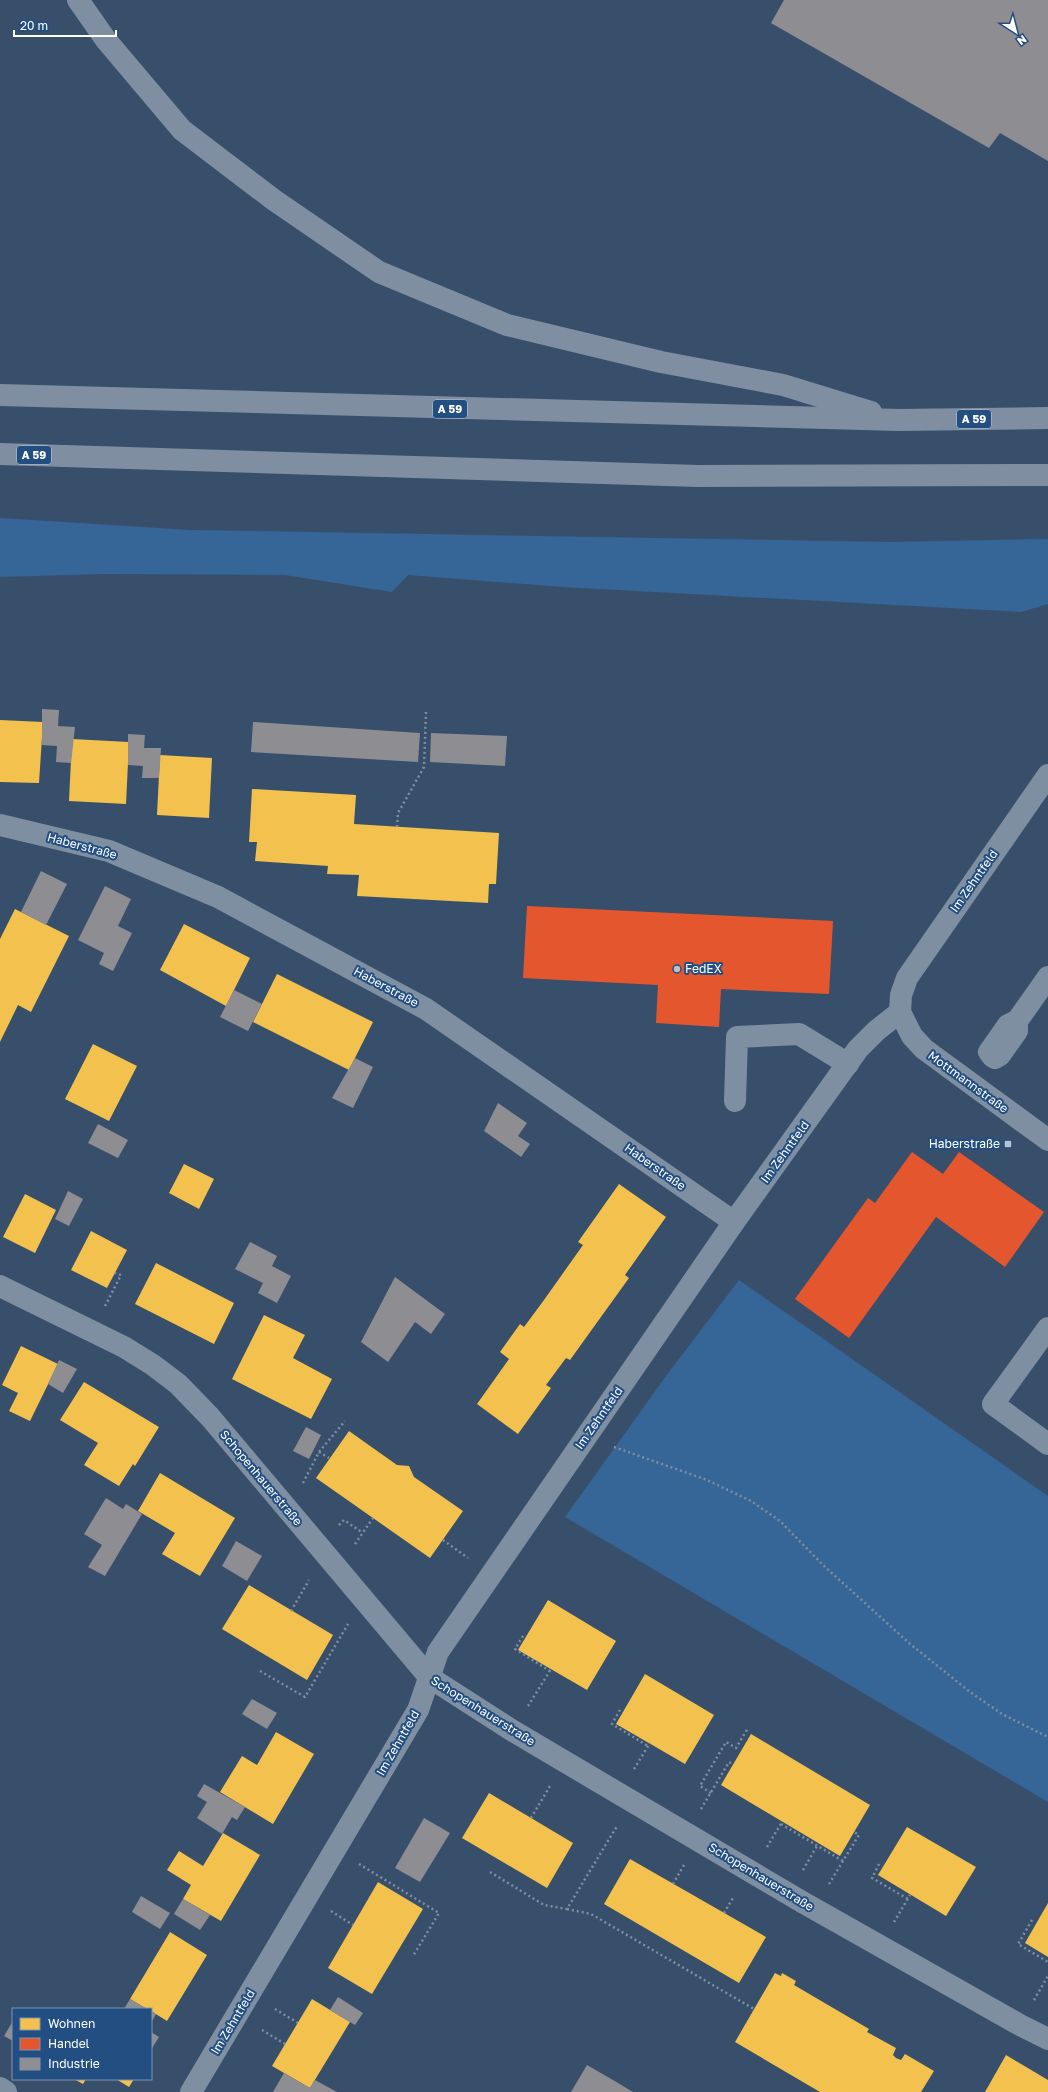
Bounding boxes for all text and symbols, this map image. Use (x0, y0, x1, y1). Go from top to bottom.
scale bar (14, 12, 116, 38)
north arrow (996, 12, 1036, 52)
text: 20 m (20, 18, 48, 33)
text: N (1015, 33, 1029, 48)
road number: A 59 (433, 400, 467, 418)
road number: A 59 (957, 410, 991, 428)
road number: A 59 (17, 446, 51, 464)
street label: Haberstraße (46, 829, 119, 862)
street label: Im Zehntfeld (946, 846, 1001, 915)
place label: FedEX (685, 961, 722, 976)
street label: Haberstraße (351, 963, 421, 1010)
marker: FedEX (672, 964, 682, 974)
street label: Mottmannstraße (925, 1047, 1011, 1116)
street label: Im Zehntfeld (757, 1118, 812, 1186)
place label: Haberstraße (929, 1136, 1000, 1151)
marker: Haberstraße (1003, 1139, 1013, 1149)
street label: Haberstraße (622, 1140, 689, 1193)
street label: Im Zehntfeld (571, 1383, 626, 1452)
street label: Schopenhauerstraße (217, 1427, 306, 1528)
street label: Schopenhauerstraße (428, 1672, 538, 1749)
street label: Im Zehntfeld (373, 1707, 422, 1778)
street label: Schopenhauerstraße (706, 1839, 817, 1914)
street label: Im Zehntfeld (207, 1987, 258, 2057)
legend (12, 2008, 152, 2080)
text: Wohnen (48, 2016, 95, 2031)
text: Handel (48, 2036, 90, 2051)
text: Industrie (48, 2056, 100, 2071)

